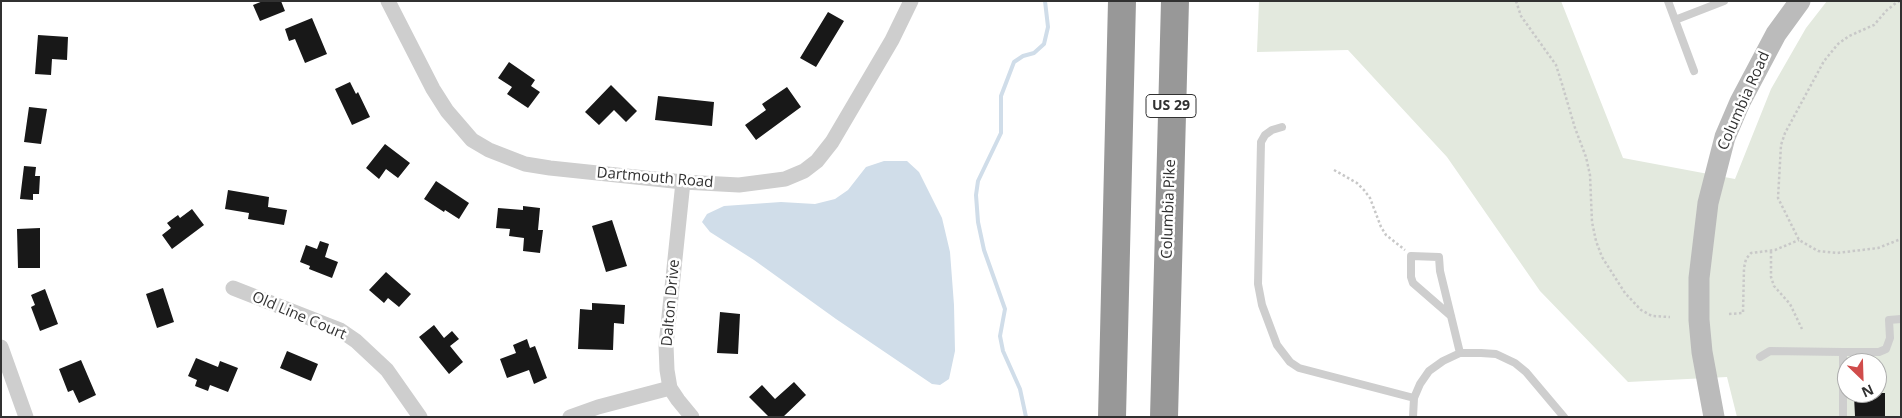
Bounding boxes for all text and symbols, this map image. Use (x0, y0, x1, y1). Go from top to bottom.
street label: Columbia Road (1714, 49, 1774, 153)
road number: US 29 (1146, 94, 1196, 118)
street label: Columbia Pike (1158, 159, 1180, 259)
street label: Dartmouth Road (596, 164, 714, 192)
street label: Dalton Drive (658, 259, 684, 347)
street label: Old Line Court (249, 288, 349, 344)
north arrow (1837, 353, 1887, 403)
text: N (1859, 380, 1877, 402)

